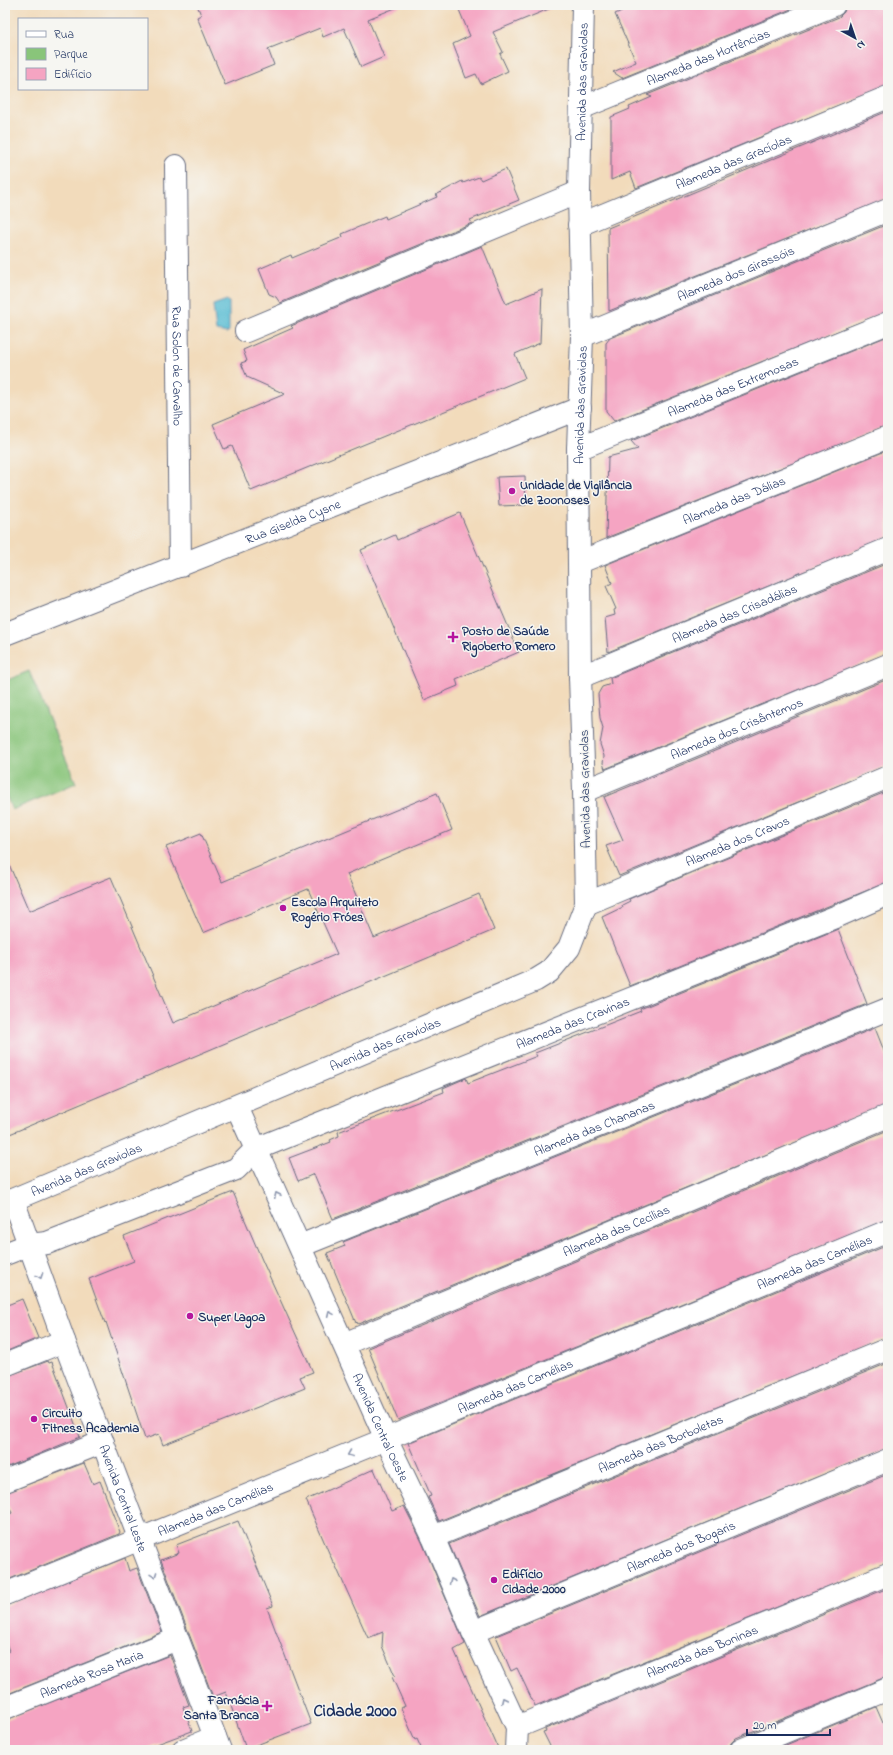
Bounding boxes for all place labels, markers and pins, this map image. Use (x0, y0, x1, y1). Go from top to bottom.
place label: Unidade de Vigilância de Zoonoses (520, 476, 632, 510)
marker: Unidade de Vigilância de Zoonoses (507, 486, 517, 496)
place label: Posto de Saúde Rigoberto Romero (461, 622, 556, 658)
marker: Posto de Saúde Rigoberto Romero (447, 631, 459, 643)
place label: Escola Arquiteto Rogério Fróes (290, 893, 379, 929)
marker: Escola Arquiteto Rogério Fróes (278, 903, 288, 913)
place label: Super Lagoa (198, 1308, 265, 1329)
marker: Super Lagoa (185, 1311, 195, 1321)
place label: Circuito Fitness Academia (41, 1404, 139, 1438)
marker: Circuito Fitness Academia (29, 1414, 39, 1424)
place label: Edifício Cidade 2000 (502, 1565, 566, 1599)
marker: Edifício Cidade 2000 (489, 1575, 499, 1585)
place label: Farmácia Santa Branca (184, 1691, 259, 1725)
marker: Farmácia Santa Branca (262, 1701, 272, 1711)

